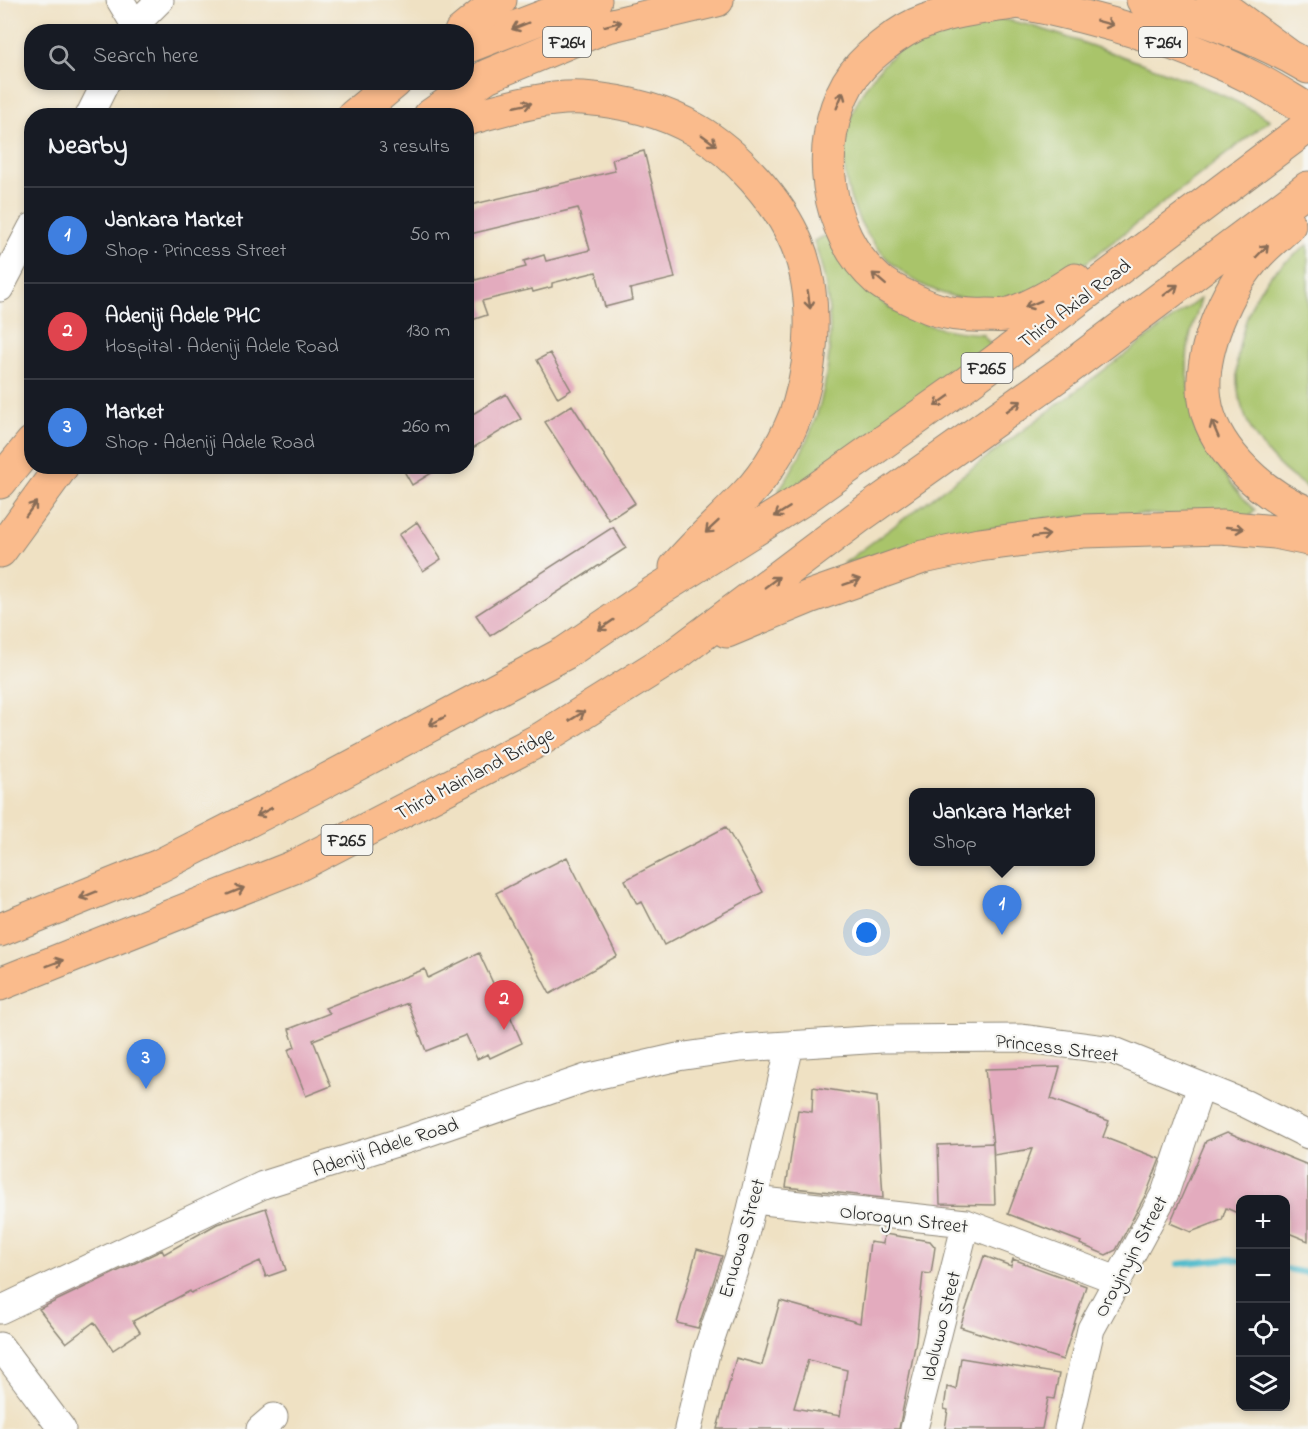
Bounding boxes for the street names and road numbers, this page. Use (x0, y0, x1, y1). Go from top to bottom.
road number: F264 (543, 27, 591, 57)
road number: F264 (1139, 27, 1187, 57)
street label: Third Axial Road (1013, 253, 1138, 357)
road number: F265 (962, 353, 1012, 383)
street label: Third Mainland Bridge (391, 721, 560, 830)
road number: F265 (322, 825, 372, 855)
street label: Princess Street (994, 1028, 1120, 1071)
street label: Adeniji Adele Road (309, 1111, 462, 1186)
street label: Enuowa Street (713, 1175, 774, 1302)
street label: Oroyinyin Street (1088, 1191, 1177, 1323)
street label: Olorogun Street (838, 1198, 970, 1244)
street label: Idoluwo Steet (915, 1268, 970, 1385)

